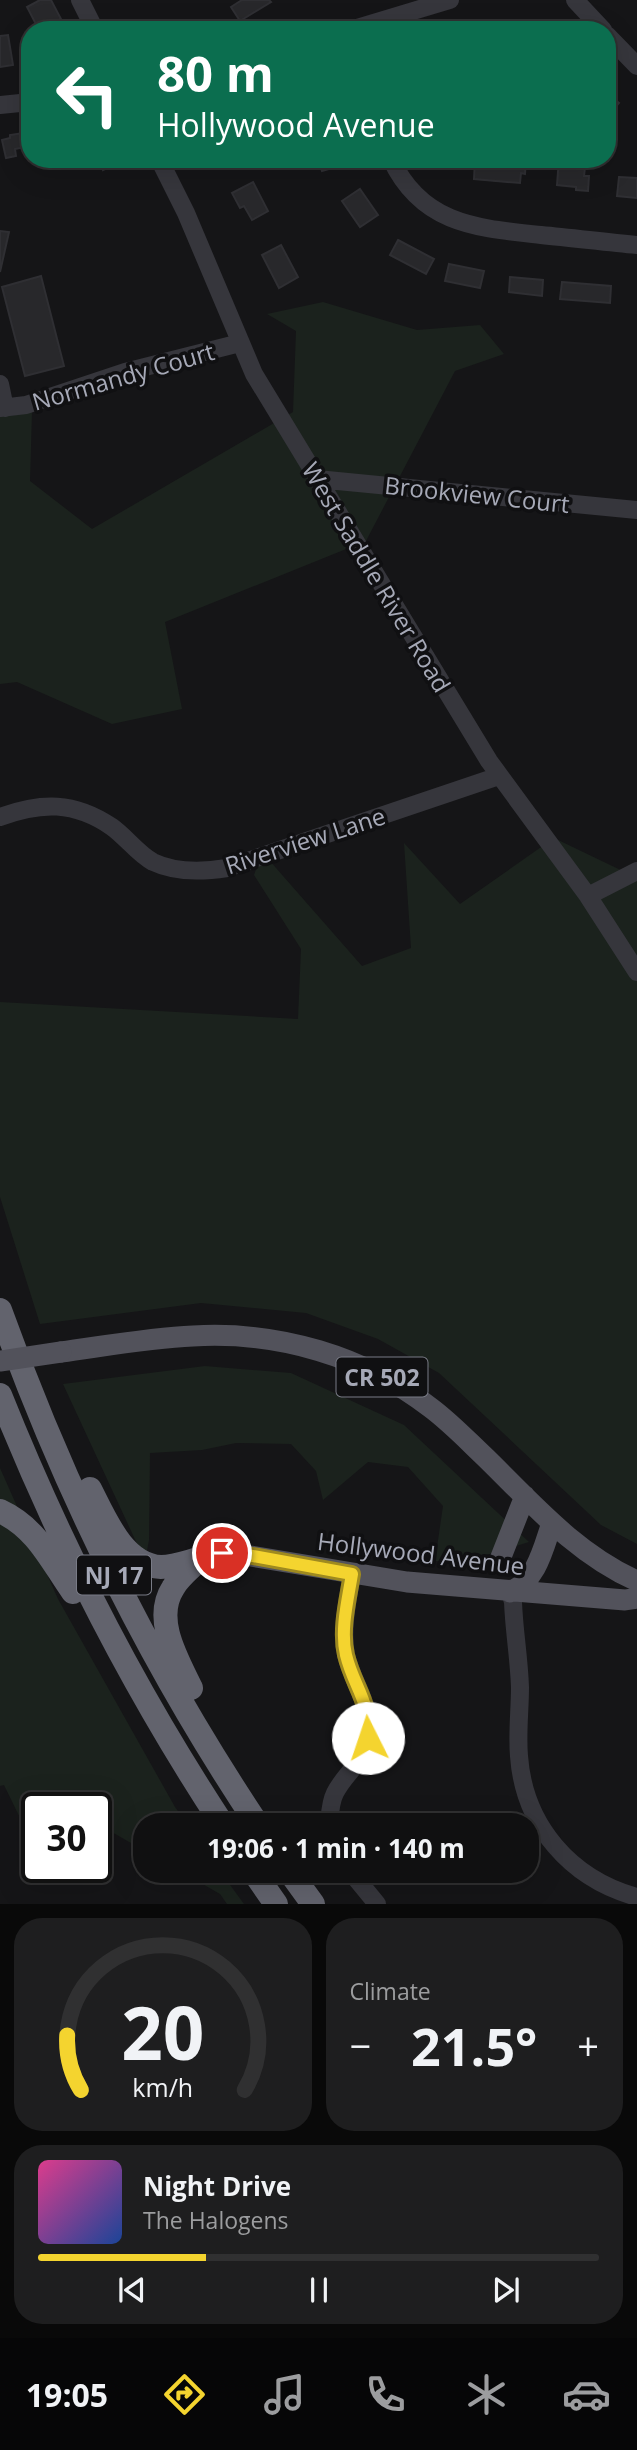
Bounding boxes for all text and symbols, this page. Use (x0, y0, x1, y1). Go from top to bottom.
text: 80 m (157, 40, 274, 106)
icon: left (42, 49, 133, 140)
text: Hollywood Avenue (157, 103, 435, 146)
street label: Normandy Court (28, 334, 218, 418)
street label: West Saddle River Road (295, 456, 459, 698)
street label: Brookview Court (383, 468, 571, 520)
street label: Riverview Lane (221, 799, 389, 881)
road number: CR 502 (336, 1358, 428, 1396)
pin (192, 1523, 252, 1583)
street label: Hollywood Avenue (316, 1524, 526, 1582)
icon: arrive (203, 1534, 241, 1572)
road number: NJ 17 (77, 1556, 151, 1594)
position arrow (331, 1701, 405, 1775)
speed limit sign: 30 (21, 1792, 112, 1883)
text: 19:06 · 1 min · 140 m (207, 1830, 465, 1866)
text: Climate (350, 1975, 431, 2007)
text: 20 (121, 1983, 204, 2082)
text: 21.5° (411, 2010, 537, 2081)
text: − (350, 2019, 371, 2071)
text: + (577, 2019, 599, 2071)
text: km/h (132, 2070, 193, 2104)
text: Night Drive (143, 2168, 291, 2204)
text: The Halogens (143, 2204, 289, 2236)
icon: previous (113, 2271, 151, 2309)
icon: pause (300, 2271, 338, 2309)
icon: next (487, 2271, 525, 2309)
icon: directions (160, 2370, 209, 2419)
icon: music (260, 2370, 309, 2419)
icon: phone (361, 2370, 410, 2419)
icon: climate (462, 2370, 511, 2419)
icon: car (562, 2370, 611, 2419)
text: 19:05 (26, 2373, 108, 2416)

